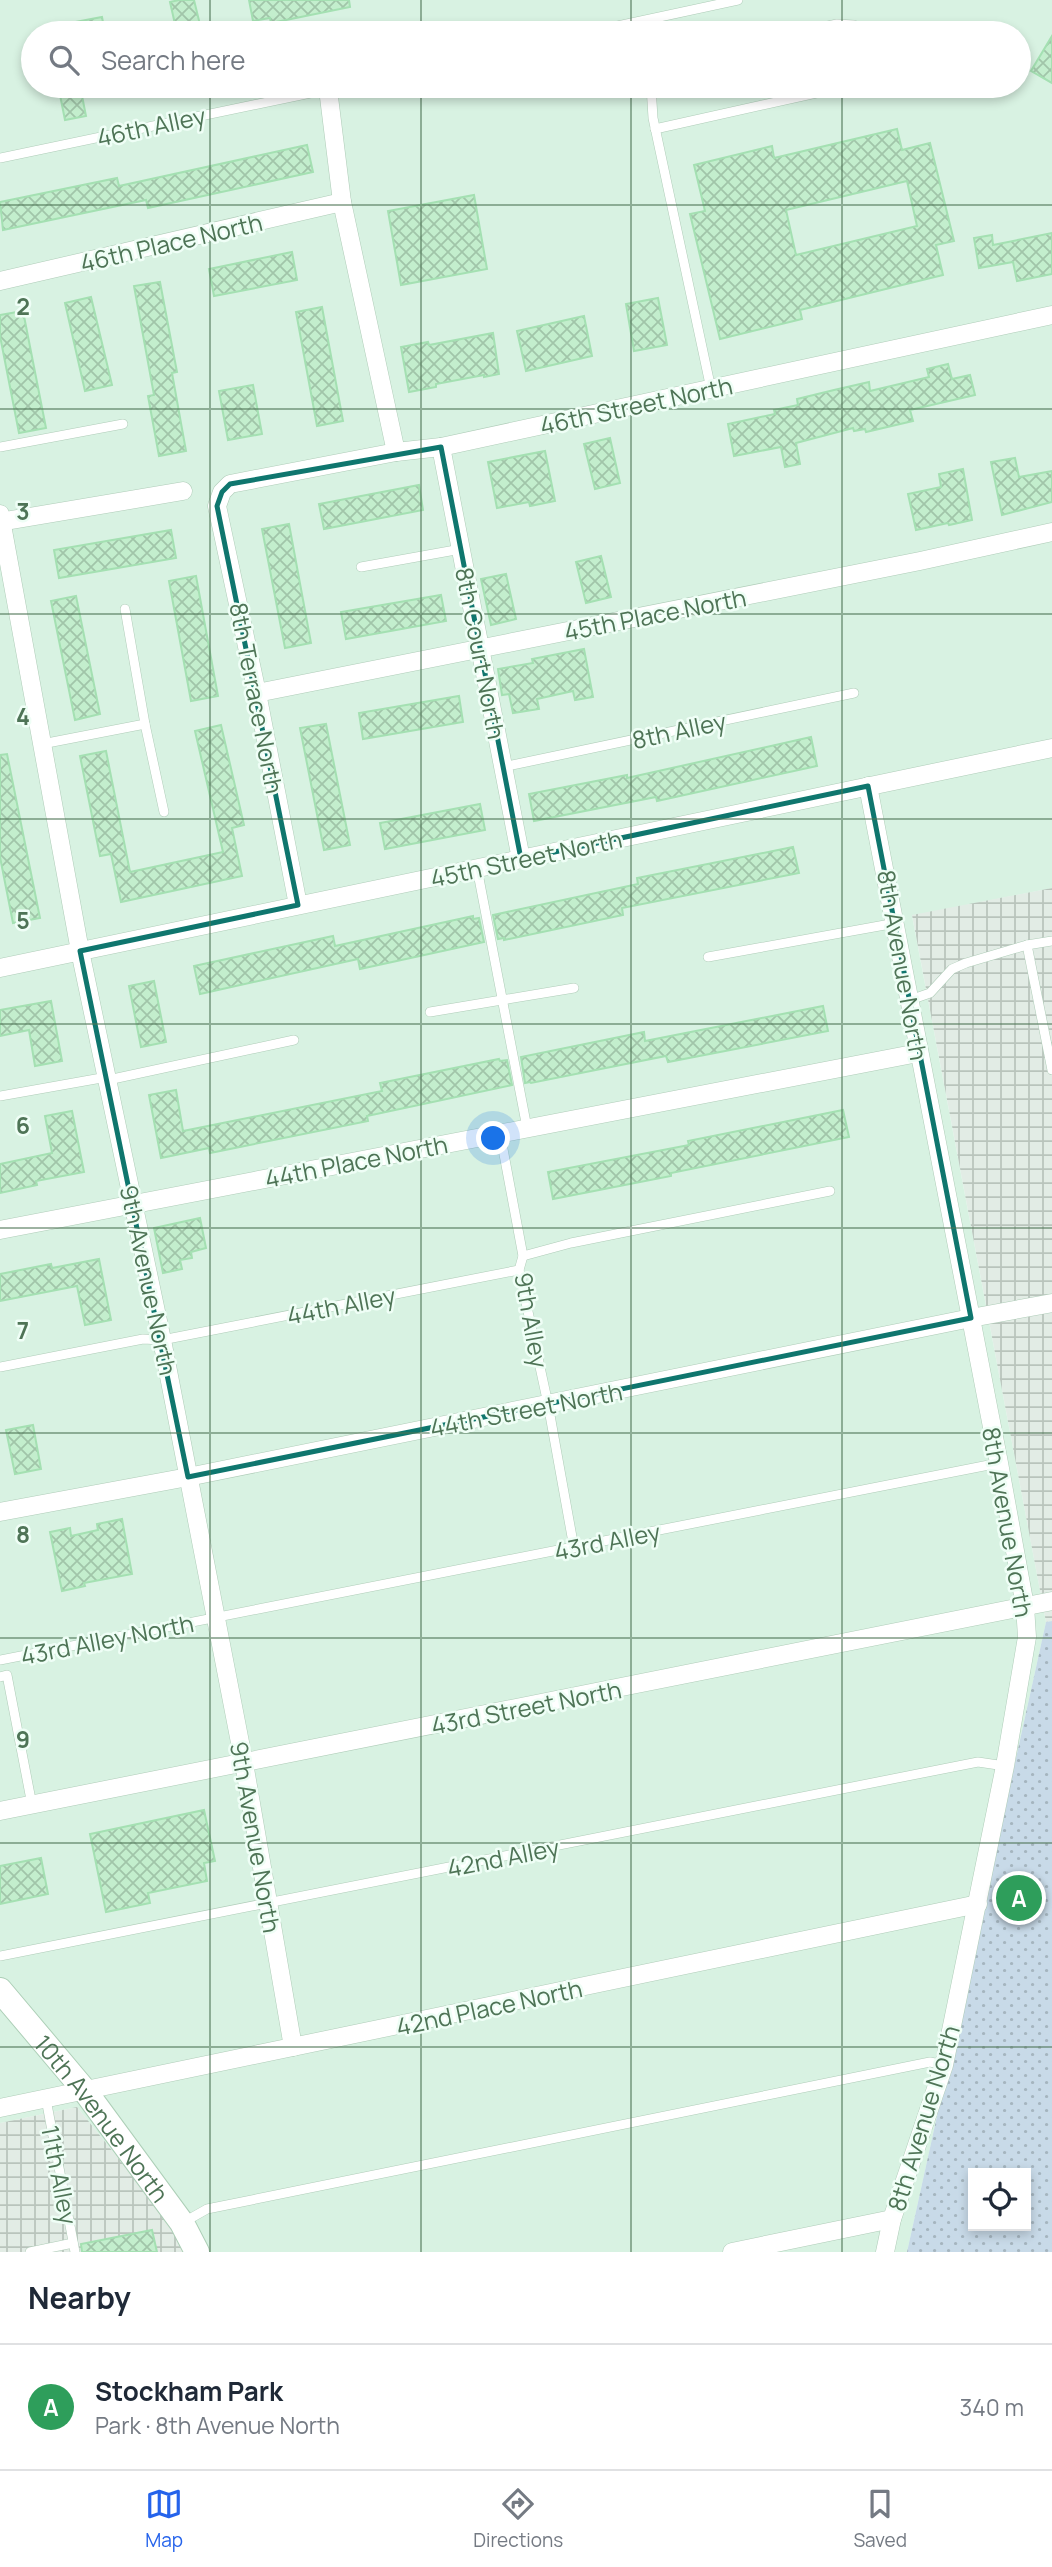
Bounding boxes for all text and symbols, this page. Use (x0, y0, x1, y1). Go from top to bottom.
search box (21, 21, 1031, 98)
icon: search (45, 41, 83, 79)
text: Search here (101, 42, 246, 78)
street label: 46th Alley (93, 98, 209, 154)
street label: 46th Place North (77, 205, 265, 279)
text: 2 (16, 290, 30, 322)
street label: 46th Street North (537, 368, 735, 442)
text: 3 (16, 495, 30, 527)
street label: 8th Court North (448, 564, 514, 742)
street label: 45th Place North (561, 580, 749, 648)
street label: 8th Terrace North (222, 600, 292, 796)
text: 4 (16, 700, 30, 732)
street label: 8th Alley (629, 704, 729, 756)
street label: 45th Street North (427, 822, 625, 894)
street label: 8th Avenue North (870, 867, 936, 1063)
text: 5 (16, 904, 30, 936)
text: 6 (16, 1109, 30, 1141)
your location (476, 1121, 510, 1155)
street label: 44th Place North (262, 1127, 450, 1195)
street label: 9th Avenue North (113, 1182, 185, 1378)
street label: 9th Alley (507, 1270, 557, 1371)
street label: 44th Alley (284, 1278, 398, 1332)
text: 7 (17, 1314, 29, 1346)
street label: 44th Street North (427, 1374, 625, 1444)
street label: 8th Avenue North (975, 1424, 1041, 1620)
street label: 43rd Alley (551, 1514, 663, 1567)
text: 8 (16, 1518, 30, 1550)
street label: 43rd Alley North (18, 1606, 196, 1672)
street label: 43rd Street North (428, 1672, 624, 1742)
text: 9 (16, 1723, 30, 1755)
street label: 9th Avenue North (223, 1739, 289, 1935)
street label: 42nd Alley (444, 1830, 562, 1884)
pin: A (996, 1872, 1042, 1924)
street label: 42nd Place North (393, 1971, 585, 2043)
street label: 8th Avenue North (879, 2021, 967, 2215)
street label: 10th Avenue North (28, 2027, 177, 2208)
street label: 11th Alley (34, 2123, 86, 2228)
map controls (968, 2168, 1031, 2231)
button: locate (968, 2168, 1031, 2231)
text: Nearby (28, 2277, 131, 2318)
text: Stockham Park (95, 2373, 283, 2409)
text: A (43, 2391, 59, 2423)
text: 340 m (960, 2391, 1024, 2423)
text: Park · 8th Avenue North (95, 2409, 340, 2441)
tab: Map (145, 2485, 183, 2553)
tab: Directions (473, 2485, 563, 2553)
tab: Saved (853, 2485, 907, 2553)

